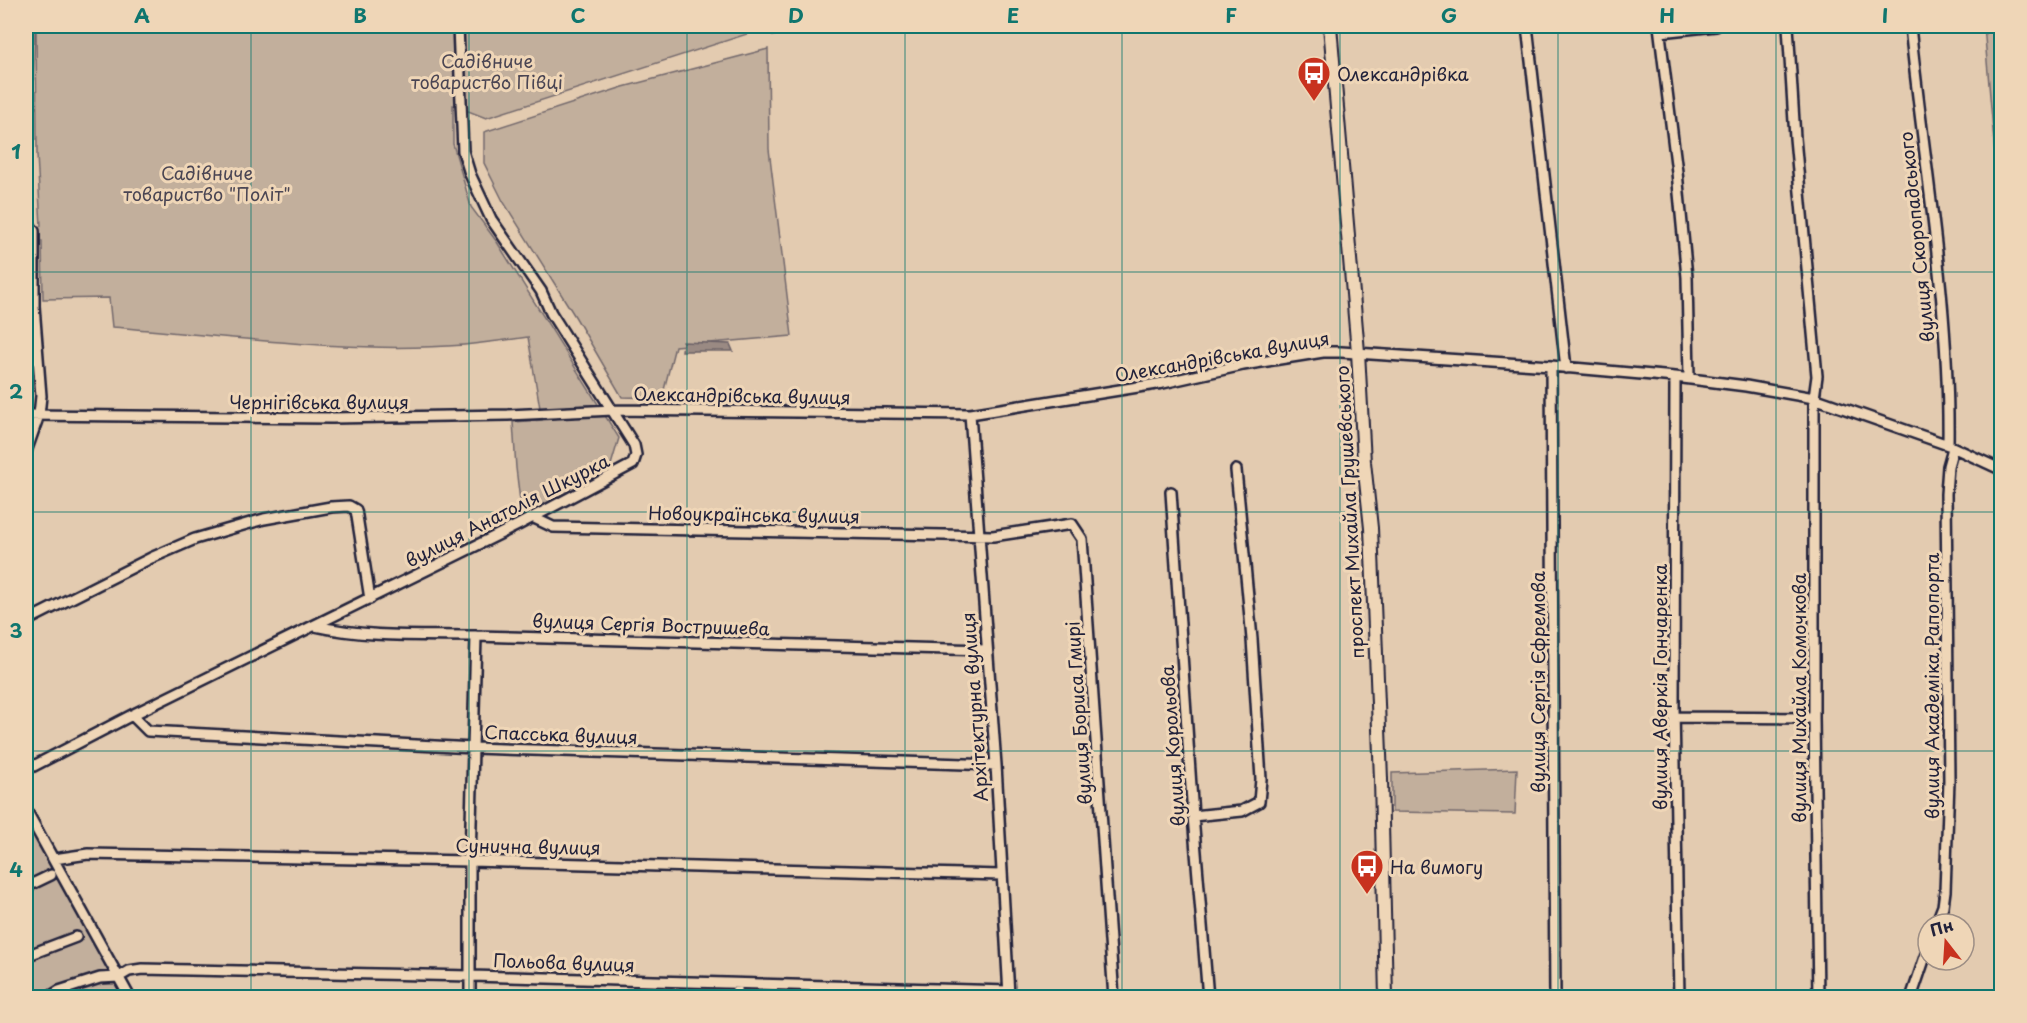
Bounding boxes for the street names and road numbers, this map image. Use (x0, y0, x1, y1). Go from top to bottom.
street label: вулиця Скоропадського (1892, 130, 1940, 344)
street label: Олександрівська вулиця (1113, 324, 1331, 388)
street label: проспект Михайла Грушевського (1328, 365, 1370, 659)
street label: Олександрівська вулиця (633, 380, 851, 410)
street label: Чернігівська вулиця (229, 388, 409, 415)
street label: вулиця Анатолія Шкурка (400, 446, 614, 573)
street label: Новоукраїнська вулиця (648, 499, 860, 529)
street label: вулиця Академіка Рапопорта (1918, 553, 1945, 819)
street label: вулиця Аверкія Гончаренка (1646, 563, 1673, 810)
street label: вулиця Сергія Єфремова (1524, 570, 1551, 793)
street label: вулиця Михайла Комочкова (1785, 572, 1812, 823)
street label: вулиця Сергія Востришева (532, 606, 771, 642)
street label: Архітектурна вулиця (954, 611, 994, 803)
street label: вулиця Бориса Гмирі (1058, 620, 1098, 806)
street label: вулиця Корольова (1153, 664, 1191, 828)
street label: Спасська вулиця (484, 718, 638, 750)
street label: Сунична вулиця (455, 831, 601, 861)
street label: Польова вулиця (493, 946, 635, 978)

